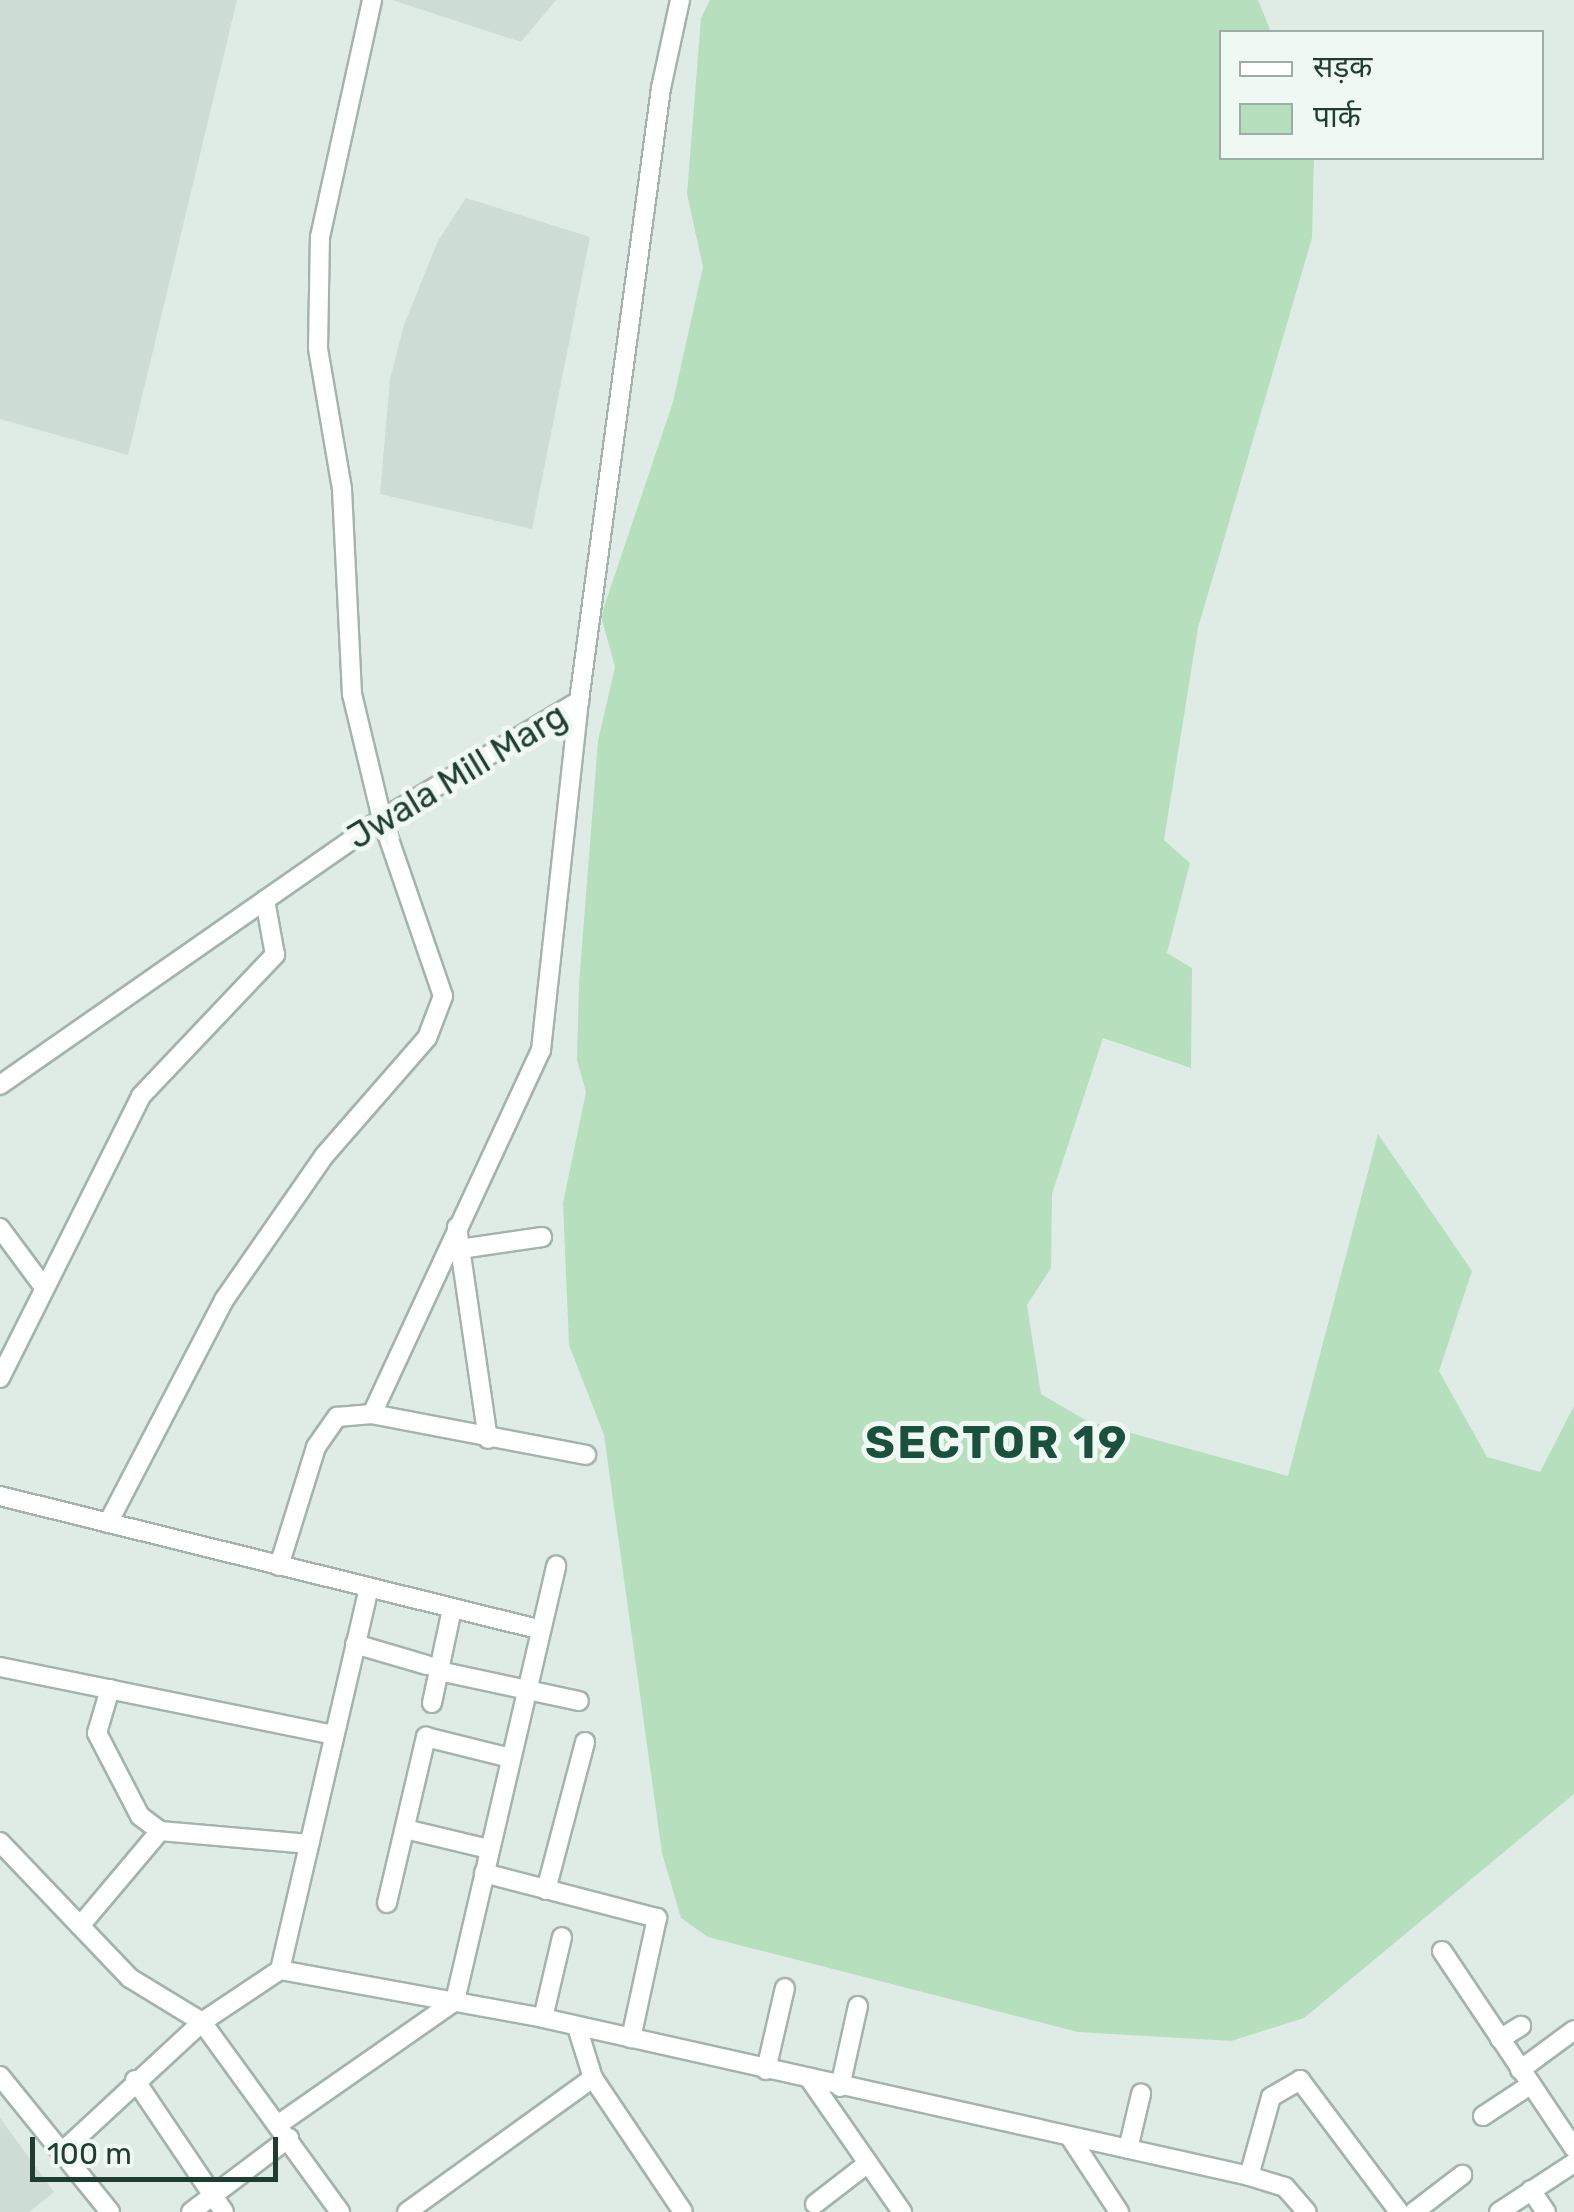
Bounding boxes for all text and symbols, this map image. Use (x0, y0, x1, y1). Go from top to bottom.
legend (1219, 30, 1544, 160)
text: सड़क (1313, 49, 1372, 85)
text: पार्क (1313, 99, 1361, 135)
street label: Jwala Mill Marg (340, 694, 574, 858)
district label: SECTOR 19 (865, 1416, 1129, 1470)
scale bar (35, 2117, 282, 2179)
text: 100 m (47, 2136, 132, 2172)

